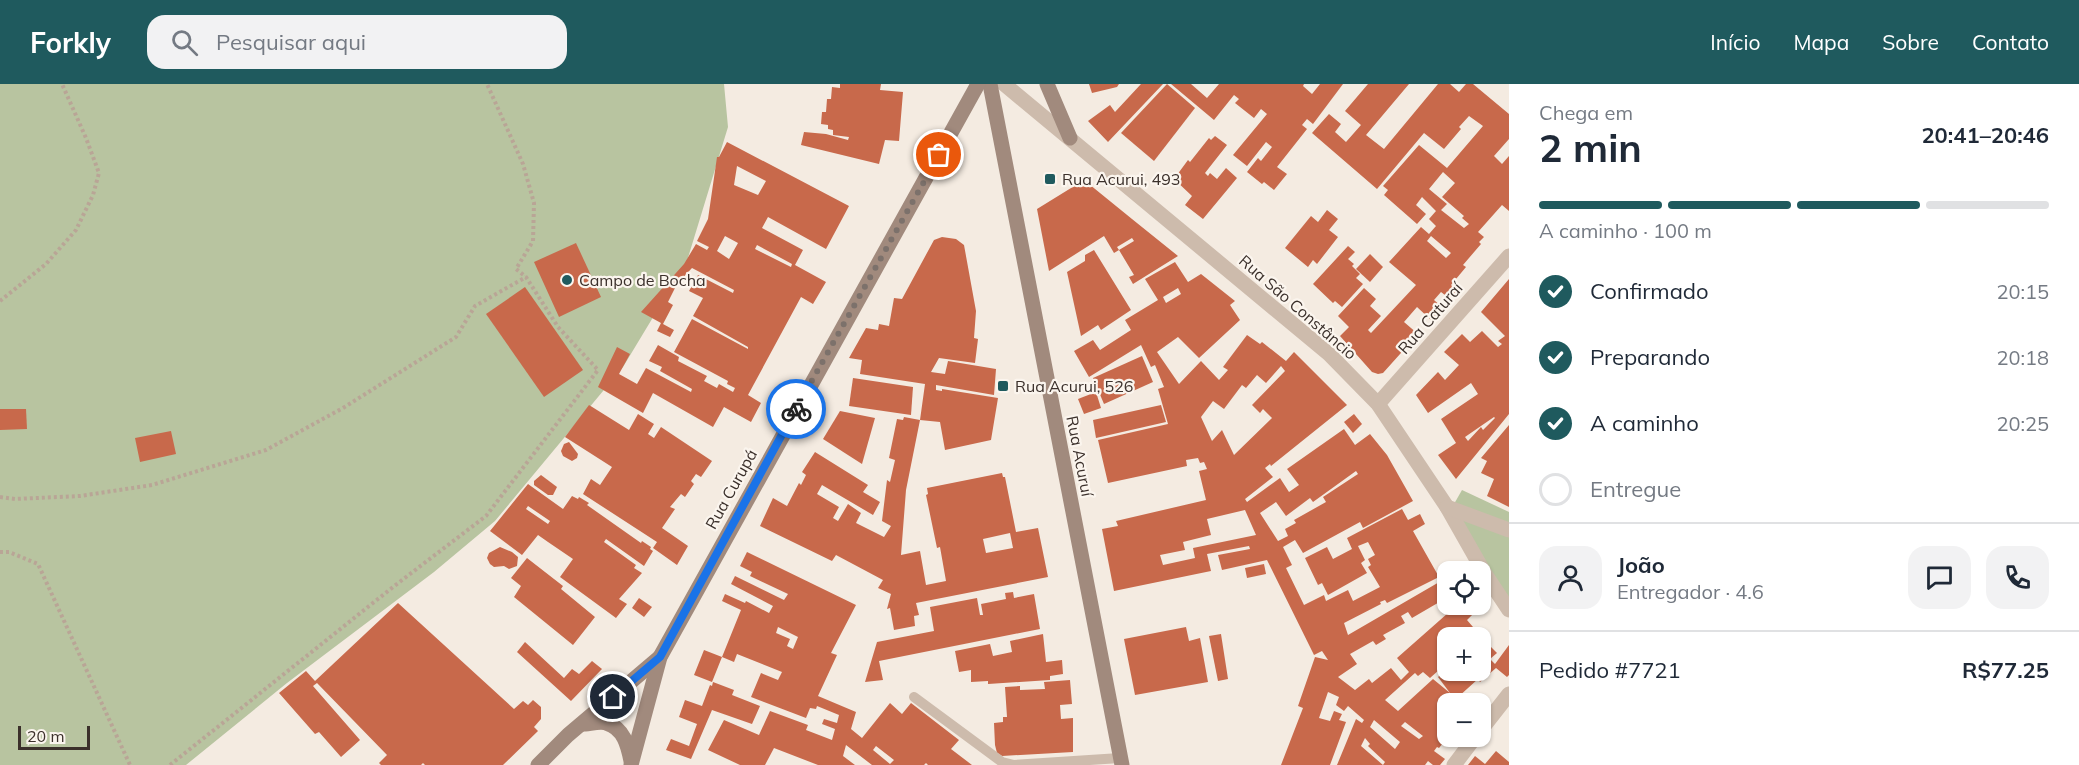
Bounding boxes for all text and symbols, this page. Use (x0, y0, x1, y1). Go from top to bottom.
search box (147, 15, 567, 69)
text: Forkly (30, 25, 111, 60)
icon: search (168, 26, 201, 59)
text: Pesquisar aqui (216, 28, 366, 56)
text: Início (1710, 29, 1760, 55)
text: Mapa (1793, 29, 1849, 55)
text: Sobre (1882, 29, 1939, 55)
text: Contato (1972, 29, 2049, 55)
text: Chega em (1539, 100, 1633, 125)
text: 20:41–20:46 (1921, 121, 2049, 149)
text: 2 min (1539, 123, 1642, 172)
pin (913, 129, 964, 180)
icon: bag (922, 138, 955, 171)
place label: Rua Acurui, 493 (1062, 169, 1180, 189)
marker: Rua Acurui, 493 (1043, 172, 1057, 186)
text: A caminho · 100 m (1539, 218, 1712, 243)
street label: Rua São Constâncio (1235, 251, 1361, 363)
place label: Campo de Bocha (579, 270, 706, 290)
marker: Campo de Bocha (560, 273, 574, 287)
icon: check (1539, 275, 1572, 308)
street label: Rua Caturaí (1393, 277, 1467, 358)
text: Confirmado (1590, 277, 1709, 305)
text: 20:15 (1996, 279, 2049, 304)
icon: check (1539, 341, 1572, 374)
text: Preparando (1590, 343, 1710, 371)
text: 20:18 (1996, 345, 2049, 370)
place label: Rua Acurui, 526 (1015, 376, 1133, 396)
courier (766, 379, 826, 439)
marker: Rua Acurui, 526 (996, 379, 1010, 393)
icon: bike (780, 393, 813, 426)
icon: check (1539, 407, 1572, 440)
text: A caminho (1590, 409, 1699, 437)
text: 20:25 (1996, 411, 2049, 436)
street label: Rua Acuruí (1062, 414, 1098, 499)
street label: Rua Curupá (701, 446, 761, 532)
text: Entregue (1590, 475, 1681, 503)
button: person (1539, 546, 1602, 609)
button: chat (1908, 546, 1971, 609)
button: phone (1986, 546, 2049, 609)
text: João (1617, 551, 1665, 579)
map controls (1437, 561, 1491, 747)
button: locate (1437, 561, 1491, 615)
text: Entregador · 4.6 (1617, 579, 1764, 604)
button: + (1437, 627, 1491, 681)
text: Pedido #7721 (1539, 656, 1681, 684)
text: R$77.25 (1962, 656, 2049, 684)
pin (587, 671, 638, 722)
icon: home (596, 680, 629, 713)
button: − (1437, 693, 1491, 747)
scale bar (18, 723, 90, 750)
text: 20 m (27, 726, 64, 746)

